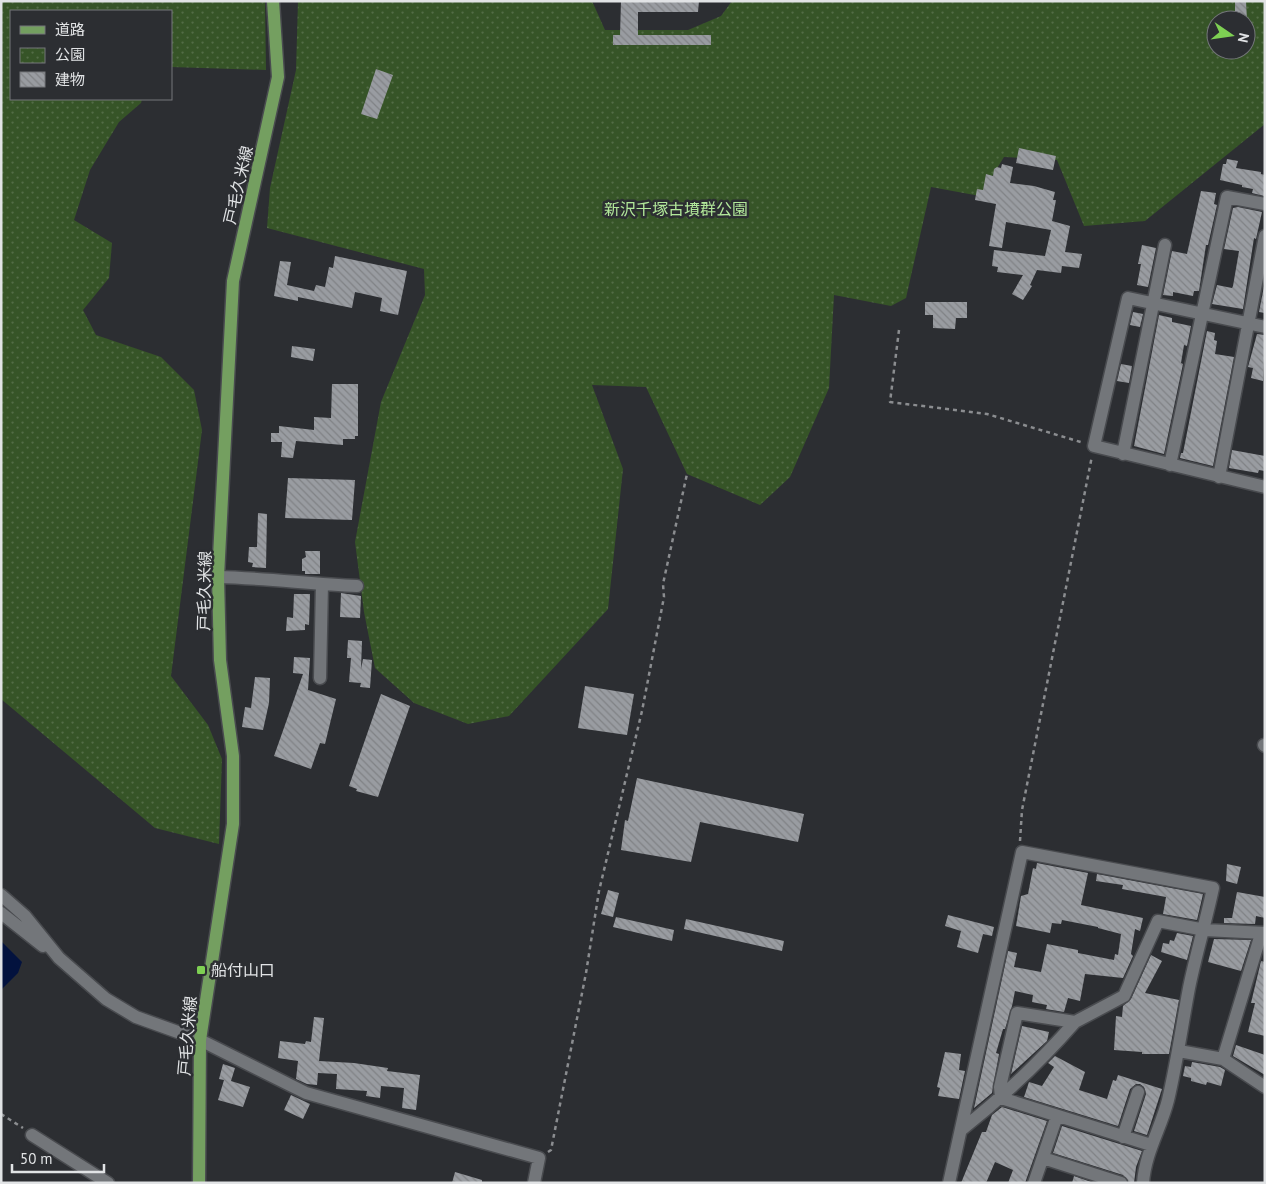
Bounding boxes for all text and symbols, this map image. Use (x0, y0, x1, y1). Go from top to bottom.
legend (10, 10, 172, 100)
north arrow (1206, 10, 1256, 60)
text: 道路 (55, 20, 85, 39)
text: N (1234, 31, 1253, 44)
text: 公園 (55, 45, 85, 64)
text: 建物 (55, 70, 85, 89)
street label: 戸毛久米線 (219, 144, 257, 226)
park label: 新沢千塚古墳群公園 (604, 199, 748, 219)
street label: 戸毛久米線 (193, 551, 215, 631)
place label: 船付山口 (211, 960, 275, 980)
marker: 船付山口 (195, 964, 207, 976)
street label: 戸毛久米線 (174, 995, 200, 1077)
scale bar (12, 1142, 105, 1174)
text: 50 m (20, 1149, 53, 1168)

